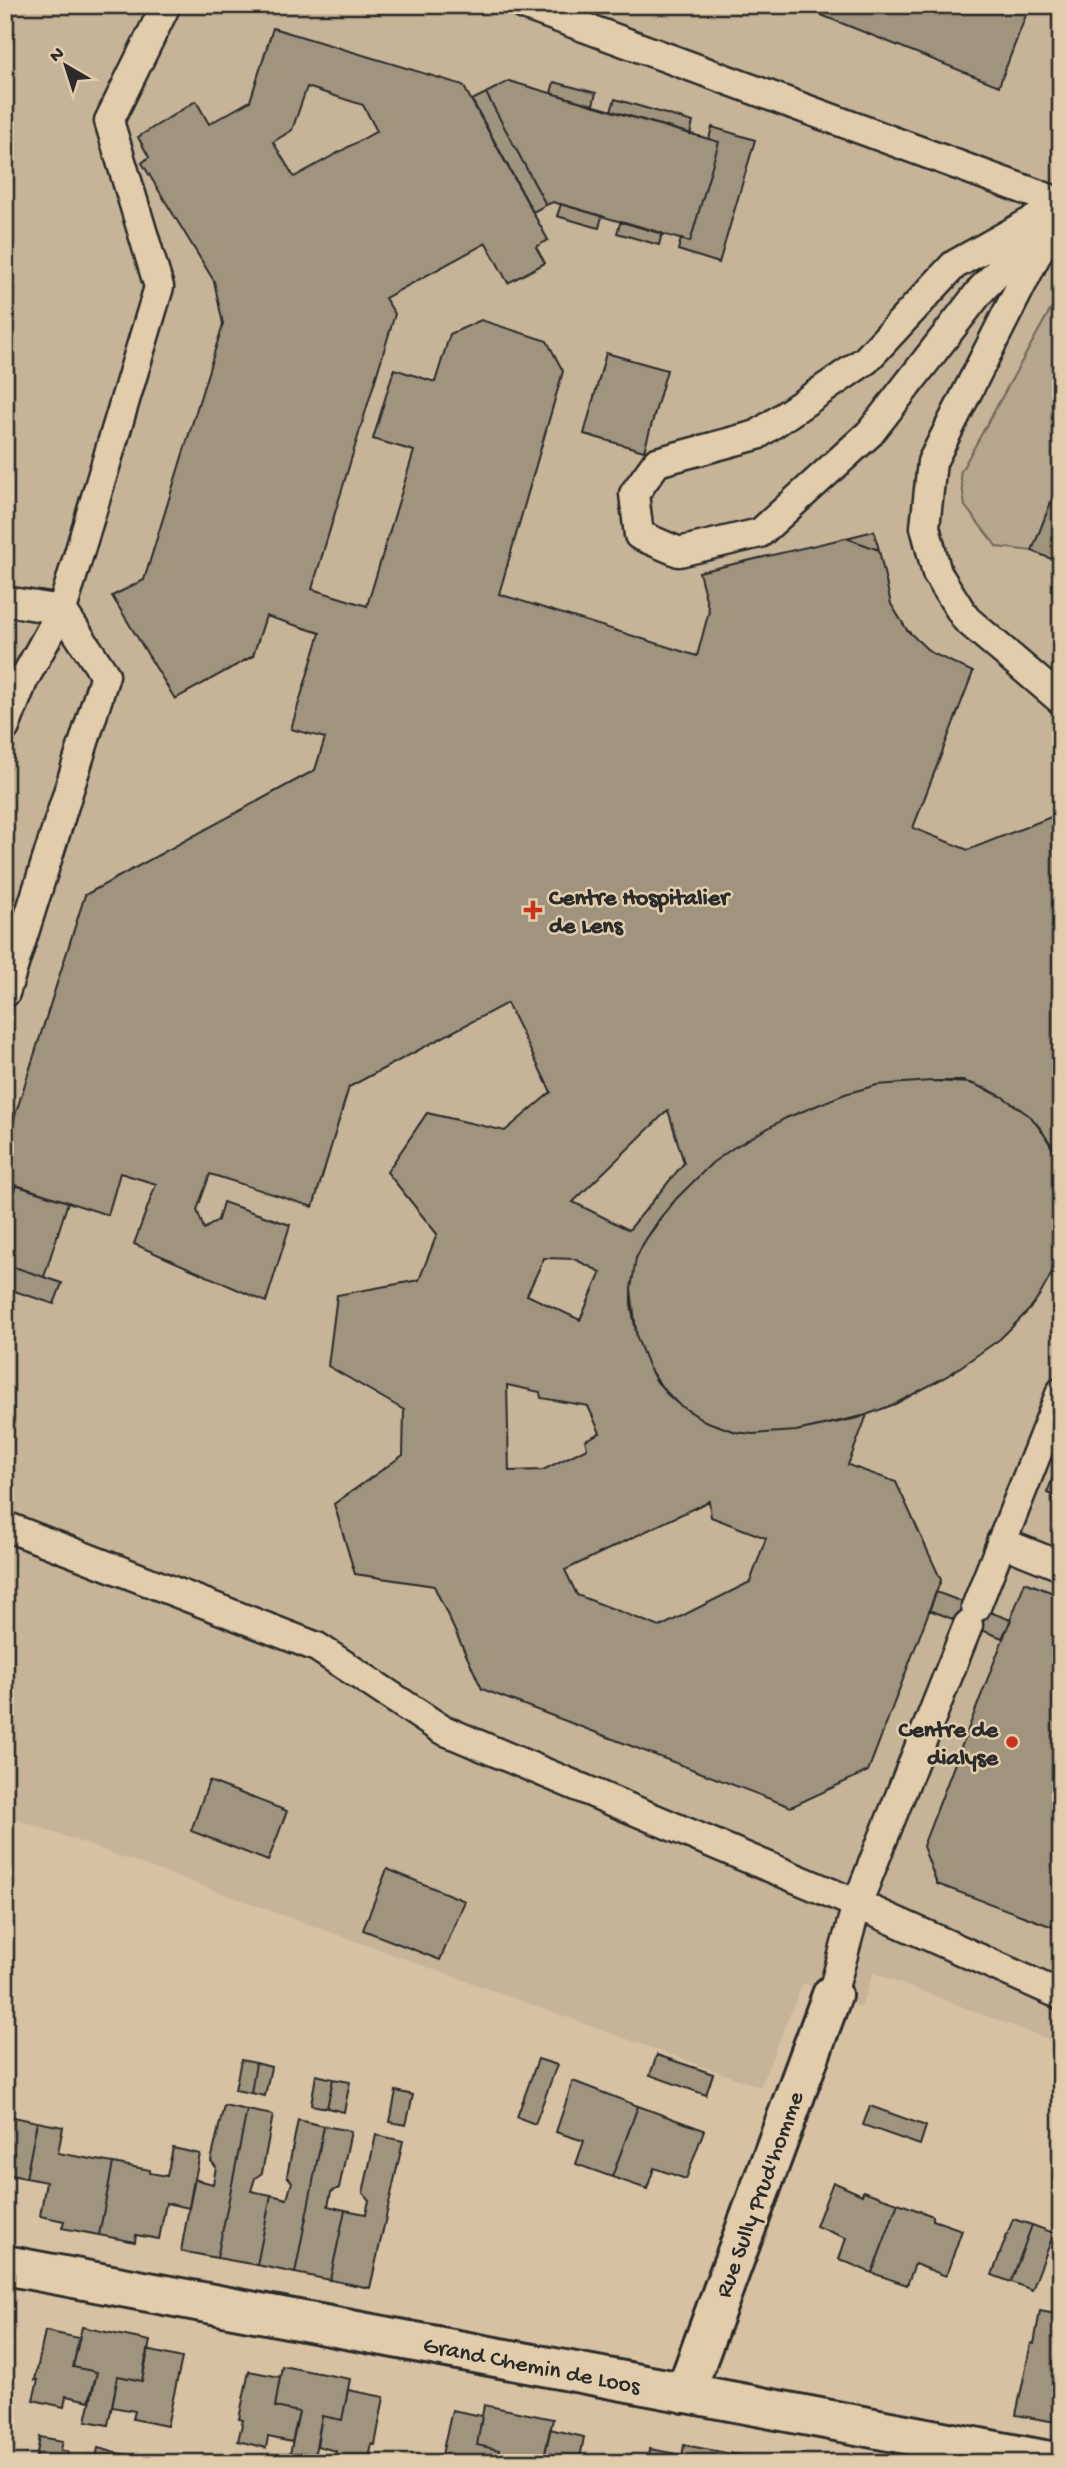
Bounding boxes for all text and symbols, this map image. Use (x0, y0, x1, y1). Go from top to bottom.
north arrow (32, 32, 102, 102)
text: N (45, 43, 70, 68)
place label: Centre Hospitalier de Lens (549, 885, 731, 942)
marker: Centre Hospitalier de Lens (523, 900, 543, 920)
place label: Centre de dialyse (898, 1717, 1000, 1774)
marker: Centre de dialyse (1004, 1734, 1020, 1750)
street label: Rue Sully Prud'homme (710, 2088, 812, 2302)
street label: Grand Chemin de Loos (420, 2332, 643, 2403)

